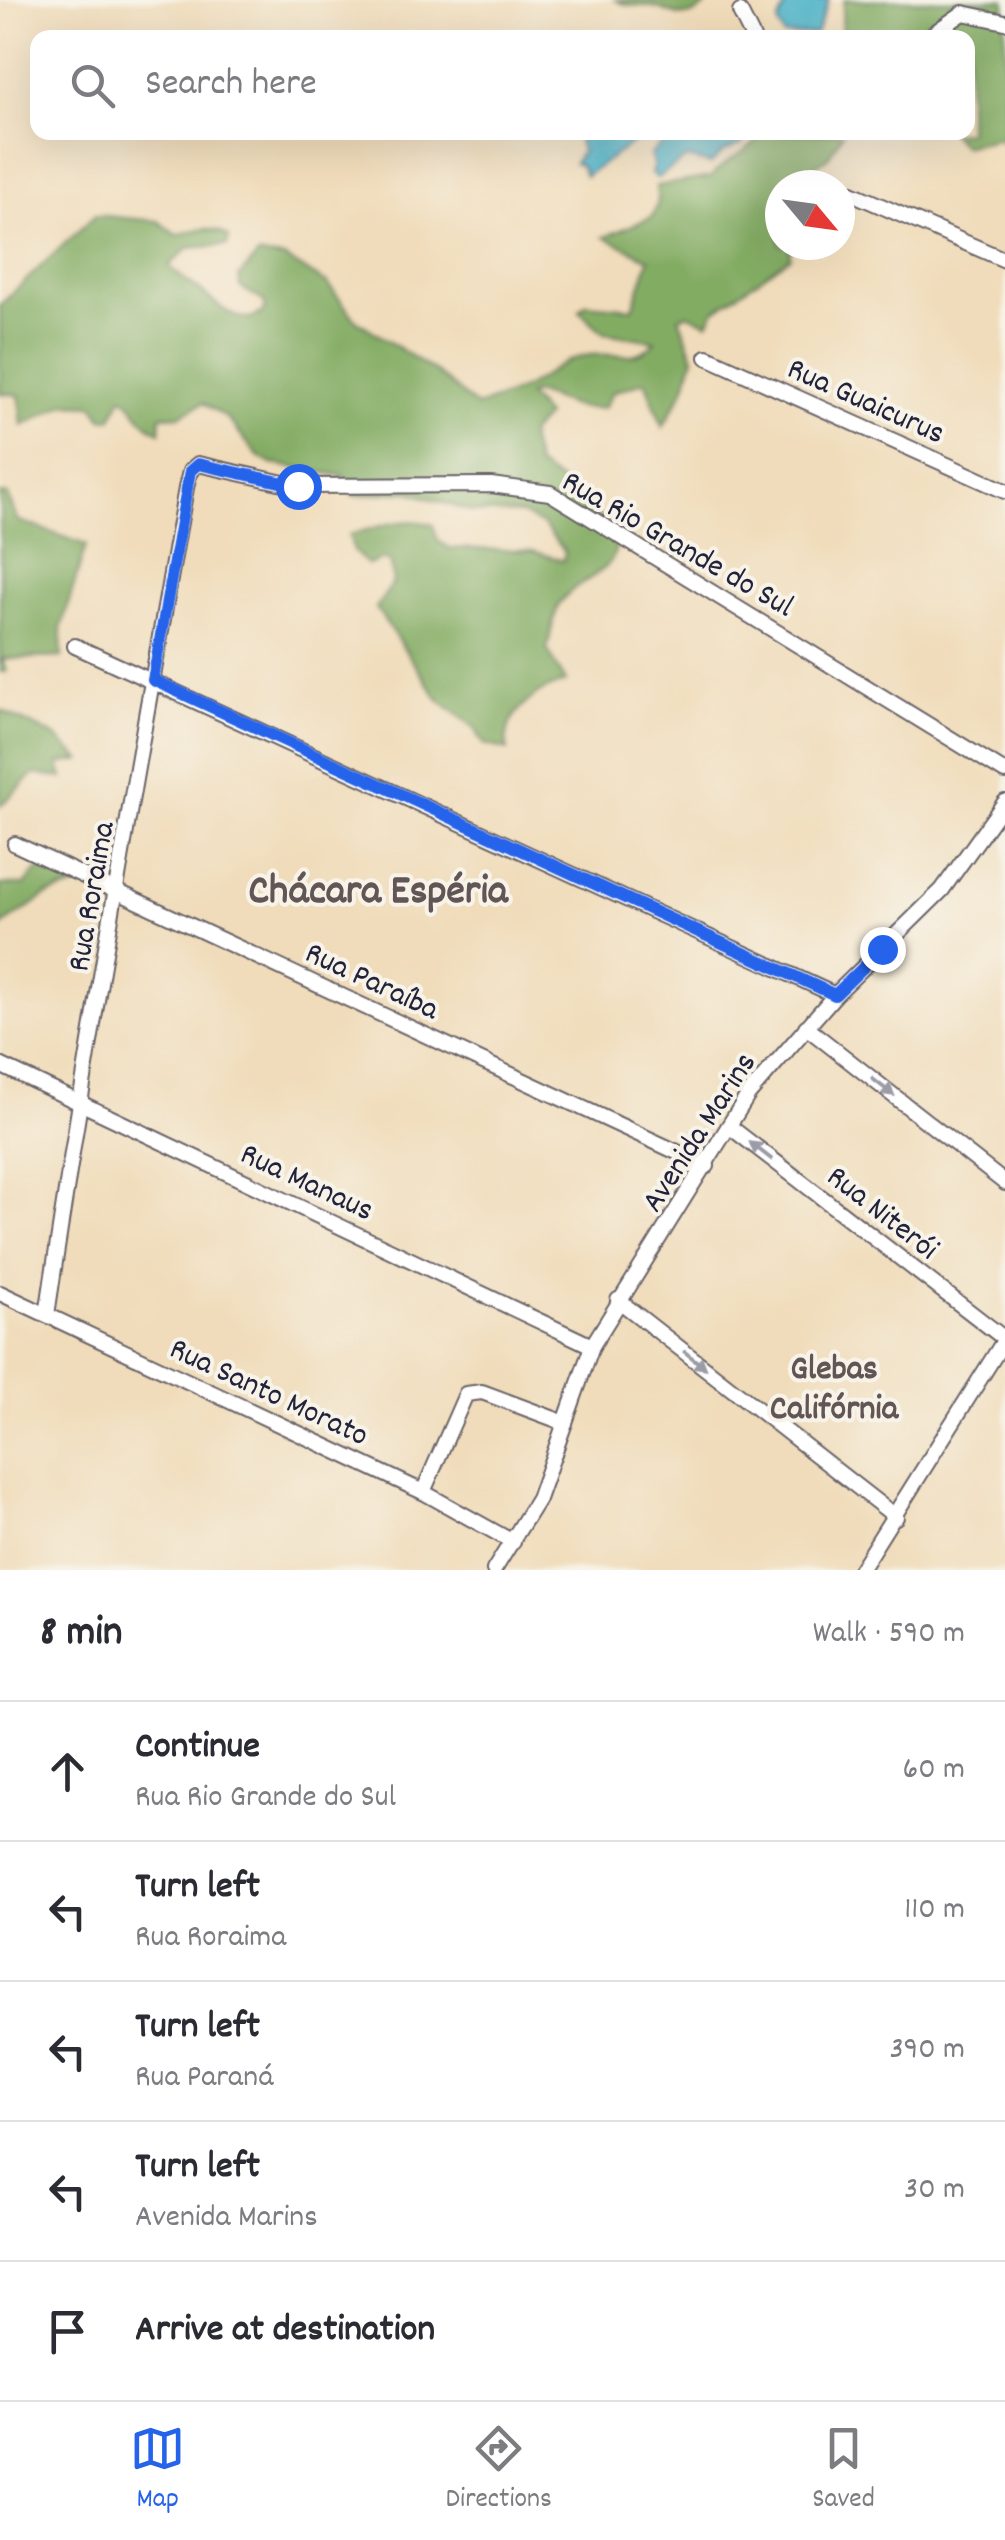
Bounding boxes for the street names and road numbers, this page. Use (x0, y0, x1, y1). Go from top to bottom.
street label: Rua Guaicurus (779, 348, 951, 459)
street label: Rua Rio Grande do Sul (552, 461, 801, 632)
street label: Rua Roraima (58, 817, 130, 975)
street label: Rua Paraíba (296, 932, 446, 1035)
street label: Avenida Marins (632, 1045, 770, 1223)
street label: Rua Manaus (232, 1134, 380, 1235)
street label: Rua Niterói (815, 1156, 947, 1274)
street label: Rua Santo Morato (161, 1328, 375, 1461)

